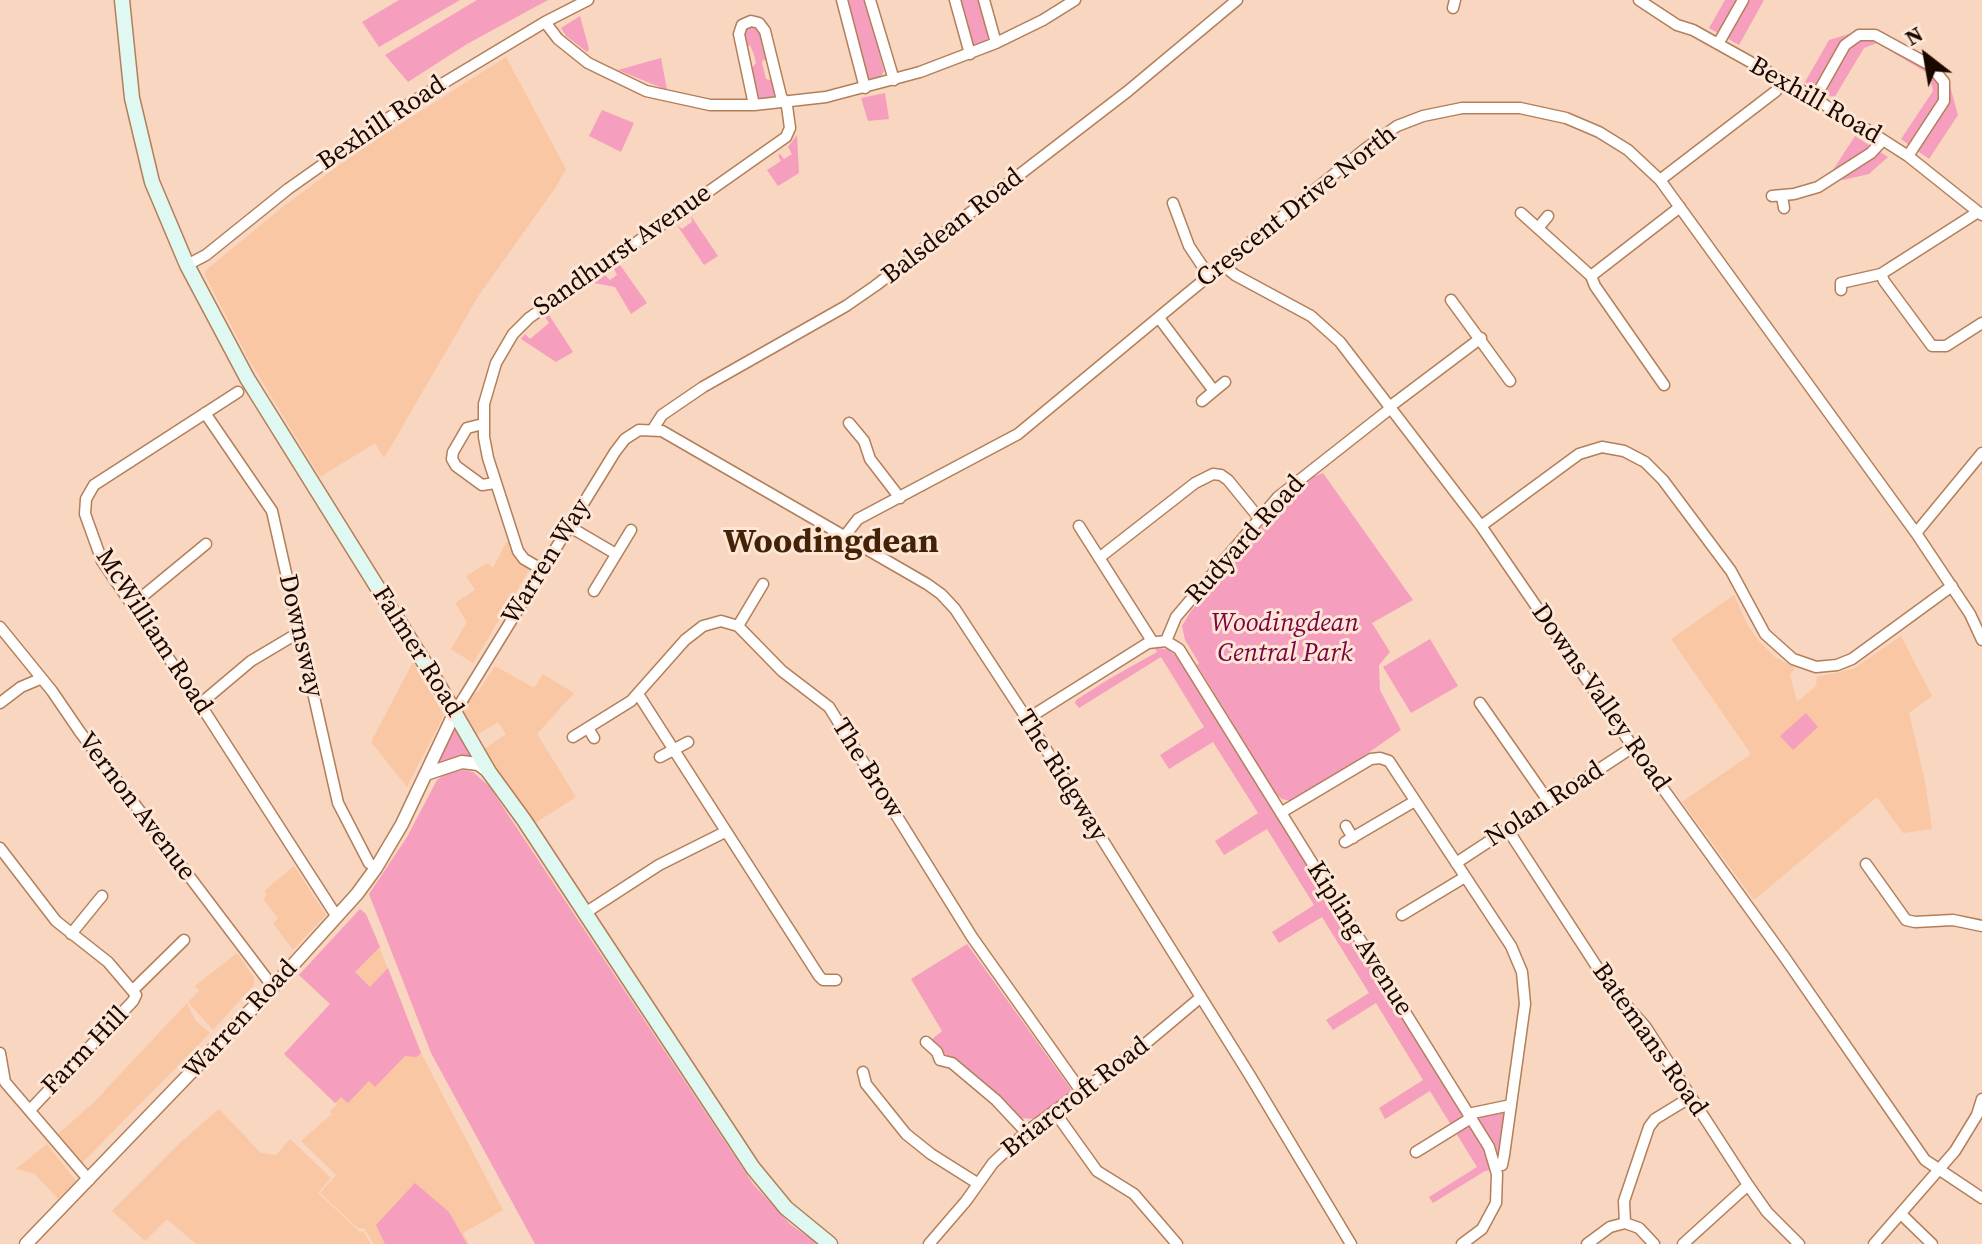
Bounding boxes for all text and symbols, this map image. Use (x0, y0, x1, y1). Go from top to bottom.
north arrow (1886, 16, 1966, 96)
text: N (1899, 18, 1928, 52)
street label: Bexhill Road (1743, 51, 1887, 151)
street label: Bexhill Road (312, 70, 452, 178)
street label: Crescent Drive North (1191, 119, 1403, 295)
street label: Balsdean Road (876, 162, 1030, 292)
street label: Sandhurst Avenue (528, 178, 718, 324)
street label: Rudyard Road (1180, 469, 1312, 611)
street label: Warren Way (496, 493, 598, 631)
district label: Woodingdean (723, 523, 939, 563)
street label: McWilliam Road (88, 543, 218, 721)
street label: Downsway (271, 571, 329, 701)
street label: Falmer Road (365, 581, 469, 723)
street label: Downs Valley Road (1524, 598, 1676, 798)
park label: Woodingdean Central Park (1211, 608, 1359, 670)
street label: The Ridgway (1008, 704, 1114, 848)
street label: The Brow (824, 713, 910, 825)
street label: Vernon Avenue (70, 727, 202, 887)
street label: Nolan Road (1480, 755, 1610, 855)
street label: Kipling Avenue (1299, 856, 1419, 1022)
street label: Warren Road (178, 954, 304, 1086)
street label: Batemans Road (1585, 957, 1713, 1123)
street label: Farm Hill (36, 1000, 136, 1102)
street label: Briarcroft Road (996, 1031, 1156, 1165)

